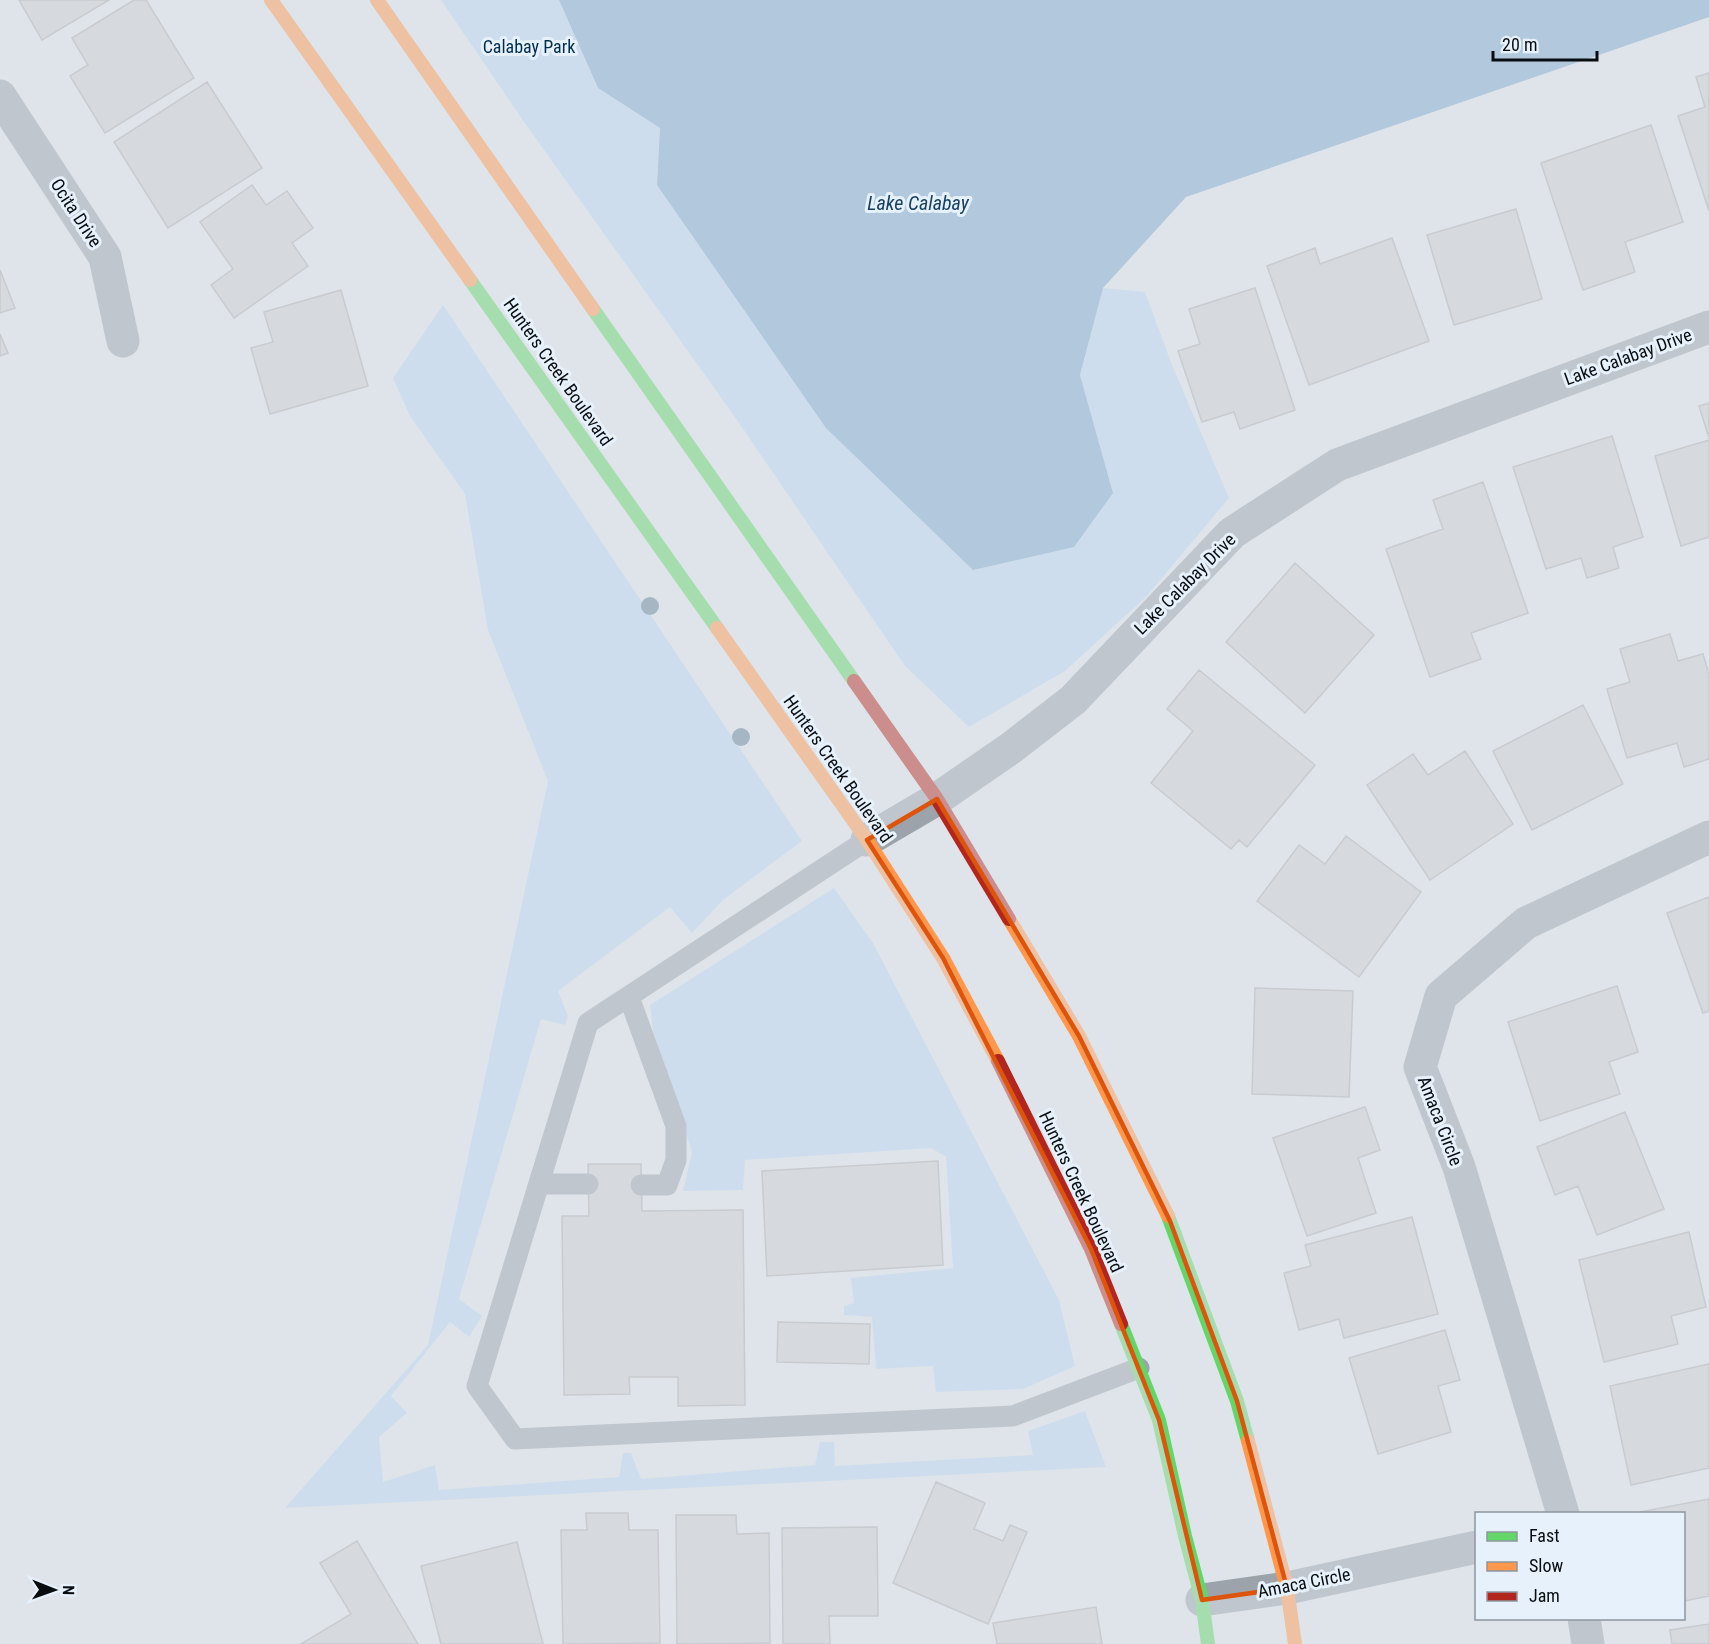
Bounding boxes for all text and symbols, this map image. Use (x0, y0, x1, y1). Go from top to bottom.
scale bar (1493, 24, 1596, 62)
text: 20 m (1502, 34, 1537, 55)
park label: Calabay Park (483, 36, 575, 57)
street label: Ocita Drive (47, 175, 106, 251)
water label: Lake Calabay (867, 191, 970, 215)
street label: Hunters Creek Boulevard (500, 294, 617, 450)
street label: Lake Calabay Drive (1561, 324, 1694, 389)
street label: Lake Calabay Drive (1130, 529, 1240, 639)
street label: Hunters Creek Boulevard (780, 691, 897, 847)
street label: Amaca Circle (1414, 1073, 1467, 1169)
street label: Hunters Creek Boulevard (1035, 1108, 1128, 1276)
legend (1475, 1512, 1685, 1620)
text: Fast (1529, 1525, 1560, 1546)
text: Slow (1529, 1555, 1564, 1576)
north arrow (24, 1560, 84, 1620)
street label: Amaca Circle (1256, 1563, 1352, 1602)
text: N (59, 1585, 78, 1595)
text: Jam (1529, 1585, 1560, 1606)

